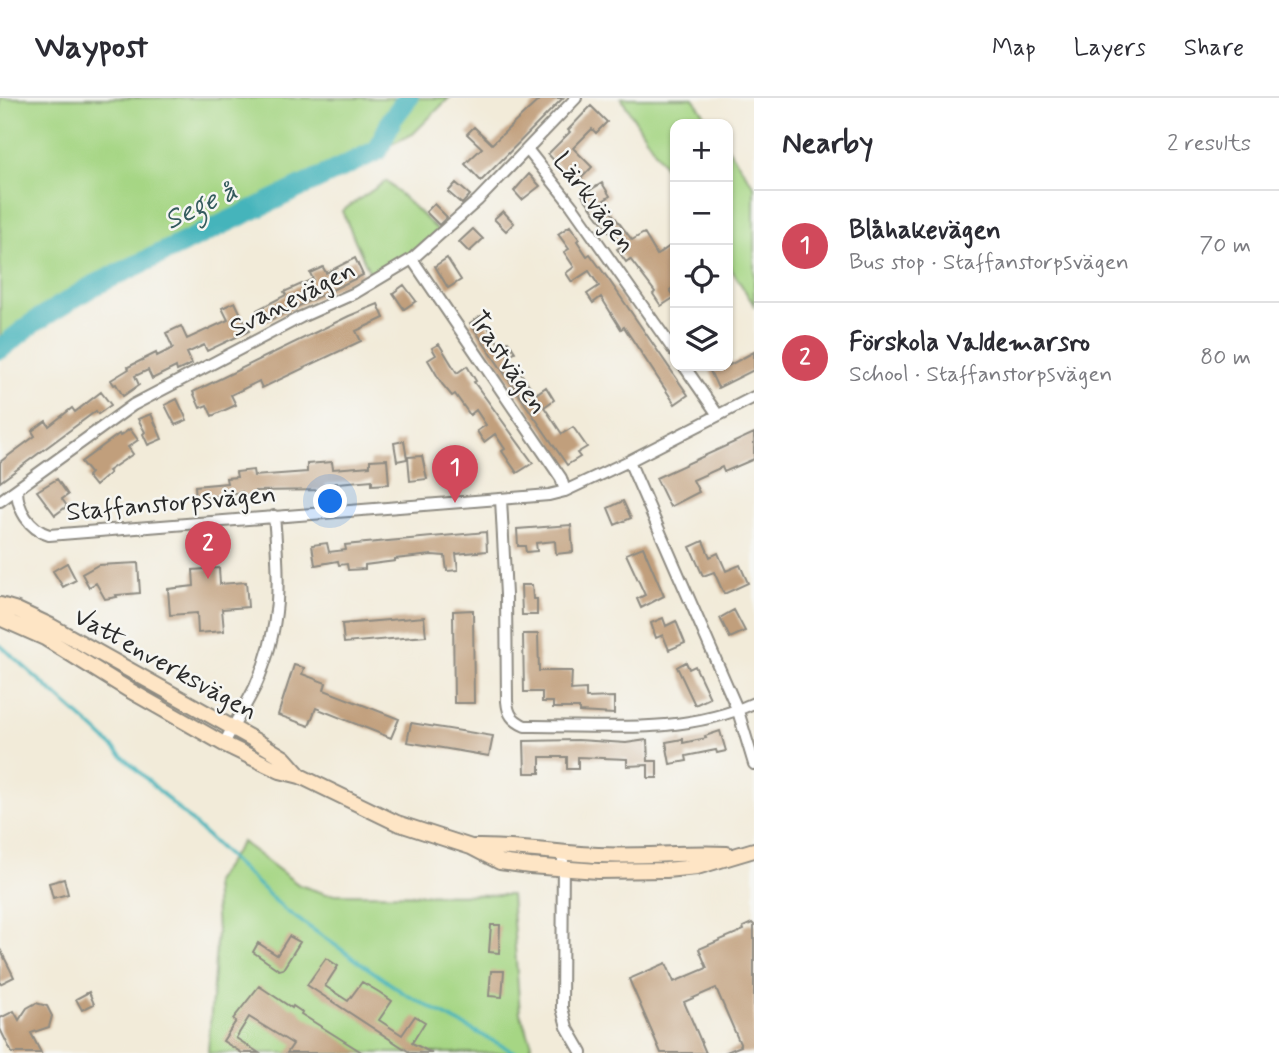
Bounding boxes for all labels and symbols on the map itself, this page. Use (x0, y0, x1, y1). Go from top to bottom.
street label: Lärkvägen (544, 146, 642, 261)
water label: Sege å (158, 173, 245, 242)
street label: Svanevägen (224, 254, 362, 346)
street label: Trastvägen (460, 305, 554, 421)
pin: 1 (432, 445, 478, 503)
street label: Staffanstorpsvägen (65, 478, 277, 530)
your location (313, 484, 347, 518)
pin: 2 (185, 521, 231, 579)
street label: Vattenverksvägen (67, 600, 263, 729)

